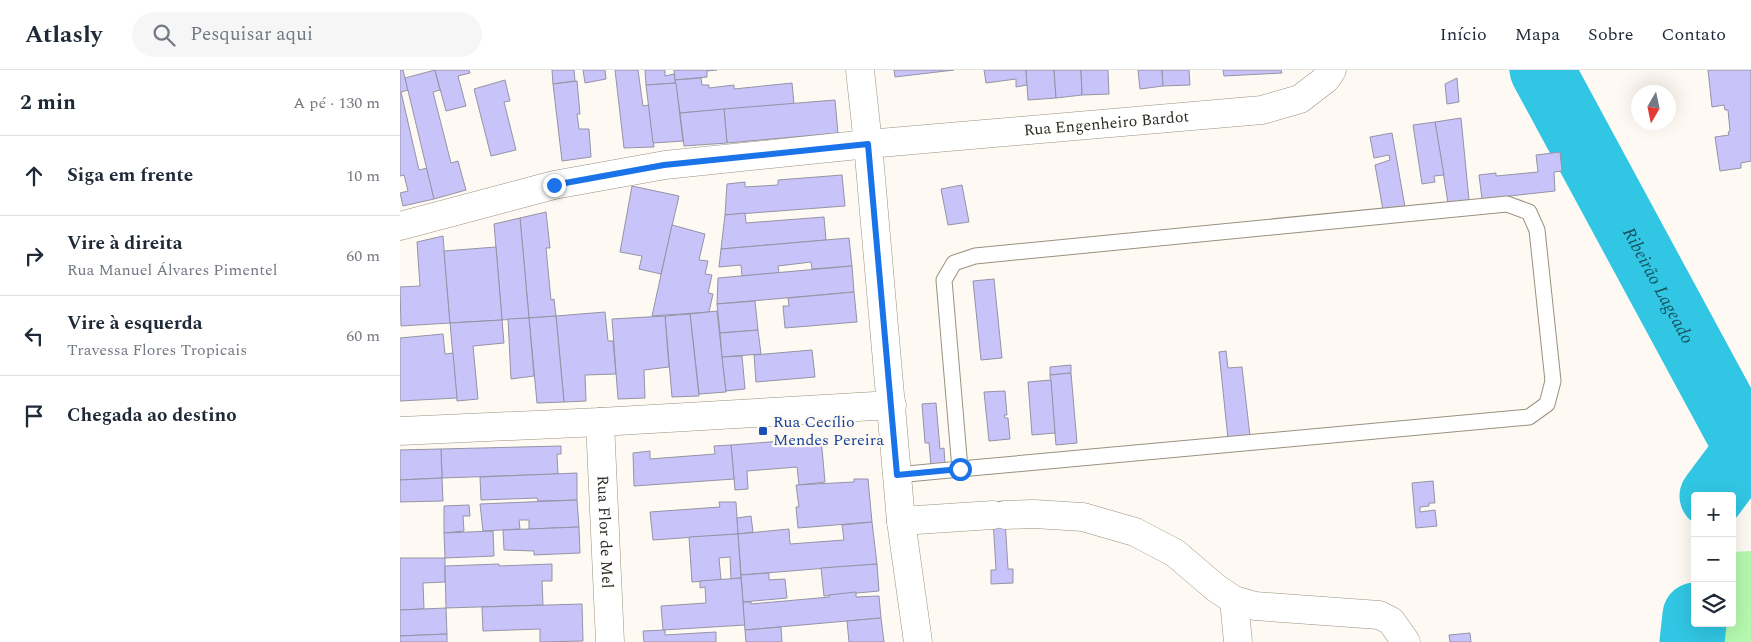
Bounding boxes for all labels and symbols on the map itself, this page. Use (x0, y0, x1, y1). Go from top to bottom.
north arrow (1631, 85, 1676, 130)
street label: Rua Engenheiro Bardot (1023, 104, 1190, 143)
route end (543, 174, 566, 197)
water label: Ribeirão Lageado (1616, 222, 1701, 349)
place label: Rua Cecílio Mendes Pereira (773, 410, 884, 452)
marker: Rua Cecílio Mendes Pereira (757, 425, 769, 437)
route start (949, 458, 972, 481)
street label: Rua Flor de Mel (590, 475, 620, 589)

